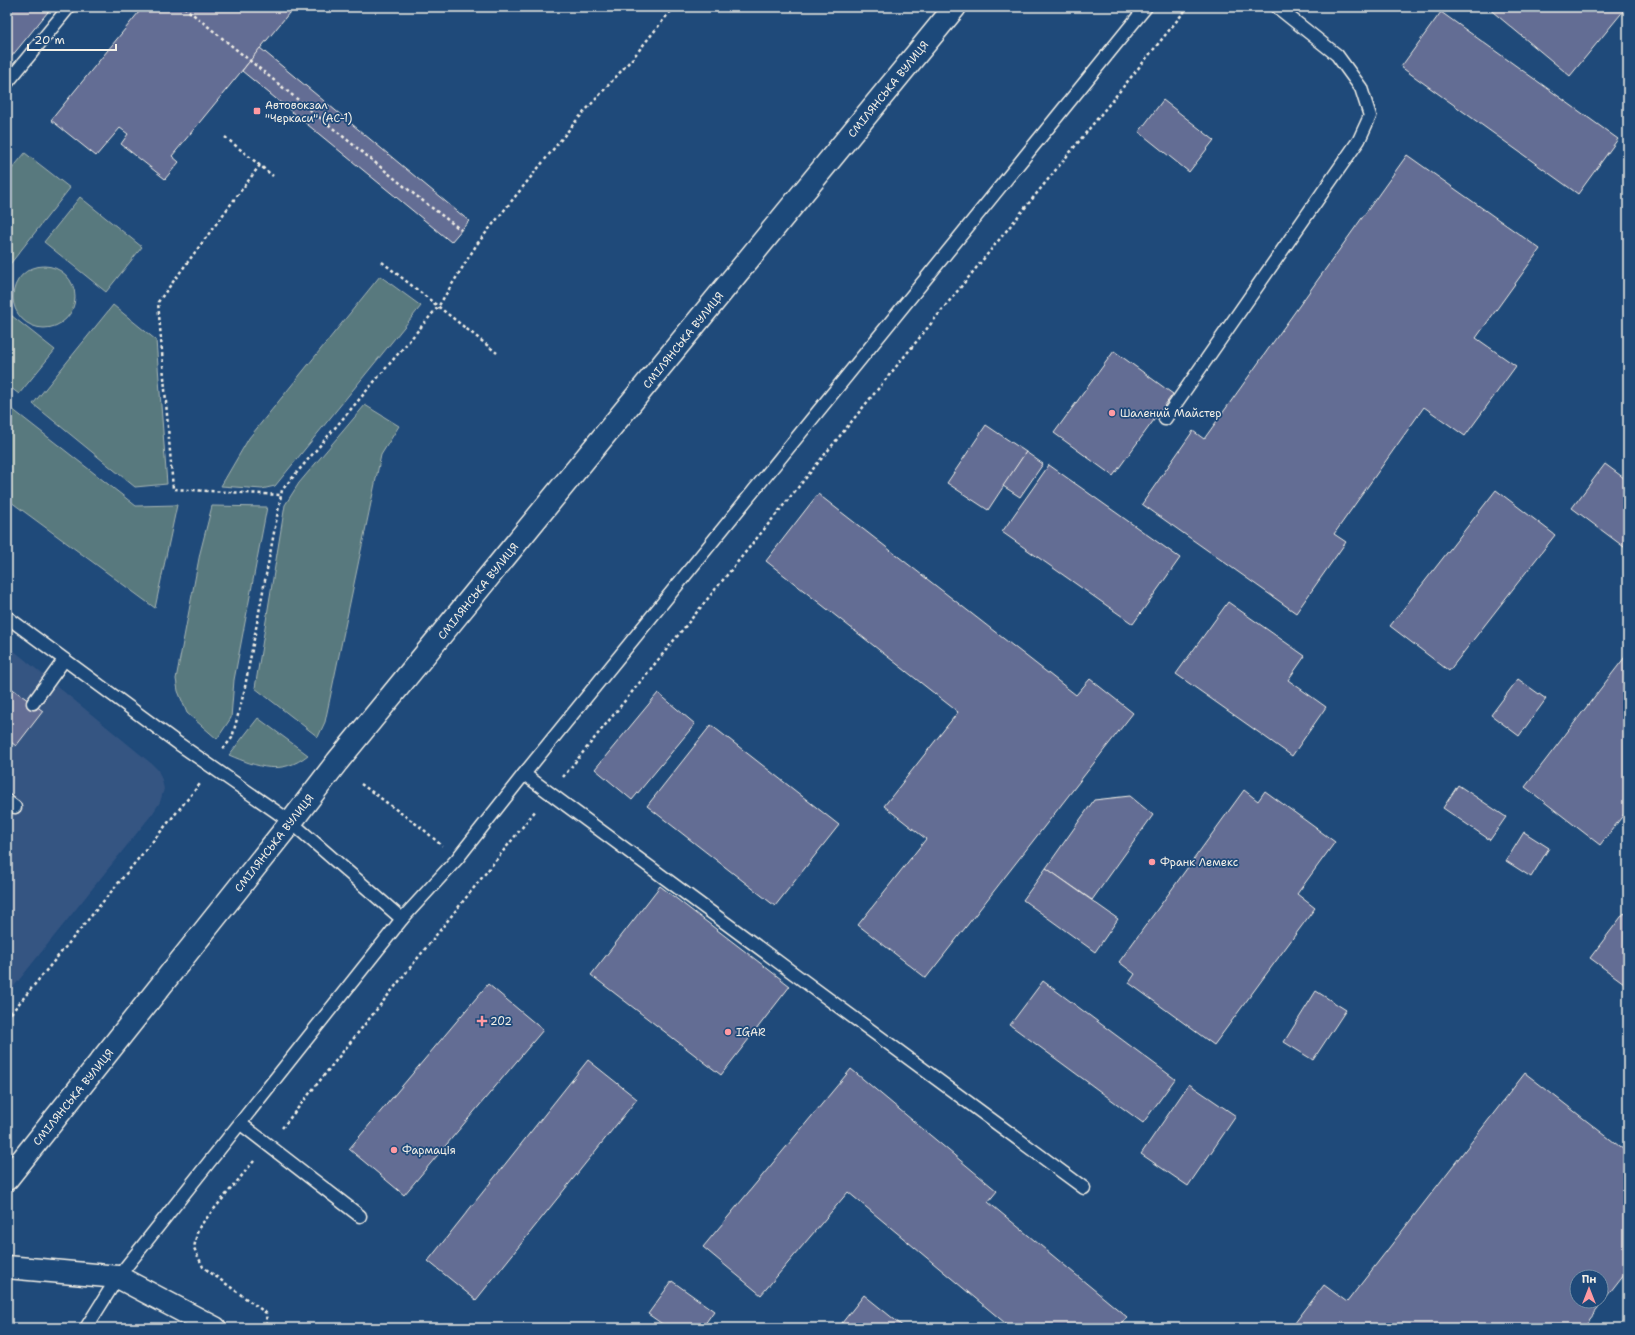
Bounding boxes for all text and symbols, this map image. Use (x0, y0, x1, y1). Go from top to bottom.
scale bar (28, 26, 116, 52)
text: 20 m (34, 32, 65, 48)
street label: СМІЛЯНСЬКА ВУЛИЦЯ (845, 38, 932, 141)
place label: Автовокзал "Черкаси" (АС-1) (265, 98, 352, 126)
marker: Автовокзал "Черкаси" (АС-1) (252, 106, 262, 116)
street label: СМІЛЯНСЬКА ВУЛИЦЯ (640, 289, 727, 392)
place label: Шалений Майстер (1120, 406, 1222, 421)
marker: Шалений Майстер (1107, 408, 1117, 418)
street label: СМІЛЯНСЬКА ВУЛИЦЯ (435, 540, 522, 643)
street label: СМІЛЯНСЬКА ВУЛИЦЯ (231, 791, 317, 895)
place label: Франк Лемекс (1160, 855, 1239, 870)
marker: Франк Лемекс (1147, 857, 1157, 867)
place label: 202 (490, 1014, 512, 1029)
marker: 202 (477, 1016, 487, 1026)
place label: IGAR (736, 1025, 766, 1040)
marker: IGAR (723, 1027, 733, 1037)
street label: СМІЛЯНСЬКА ВУЛИЦЯ (30, 1046, 117, 1149)
place label: Фармація (402, 1143, 456, 1158)
marker: Фармація (389, 1145, 399, 1155)
north arrow (1569, 1269, 1609, 1309)
text: Пн (1582, 1272, 1596, 1287)

